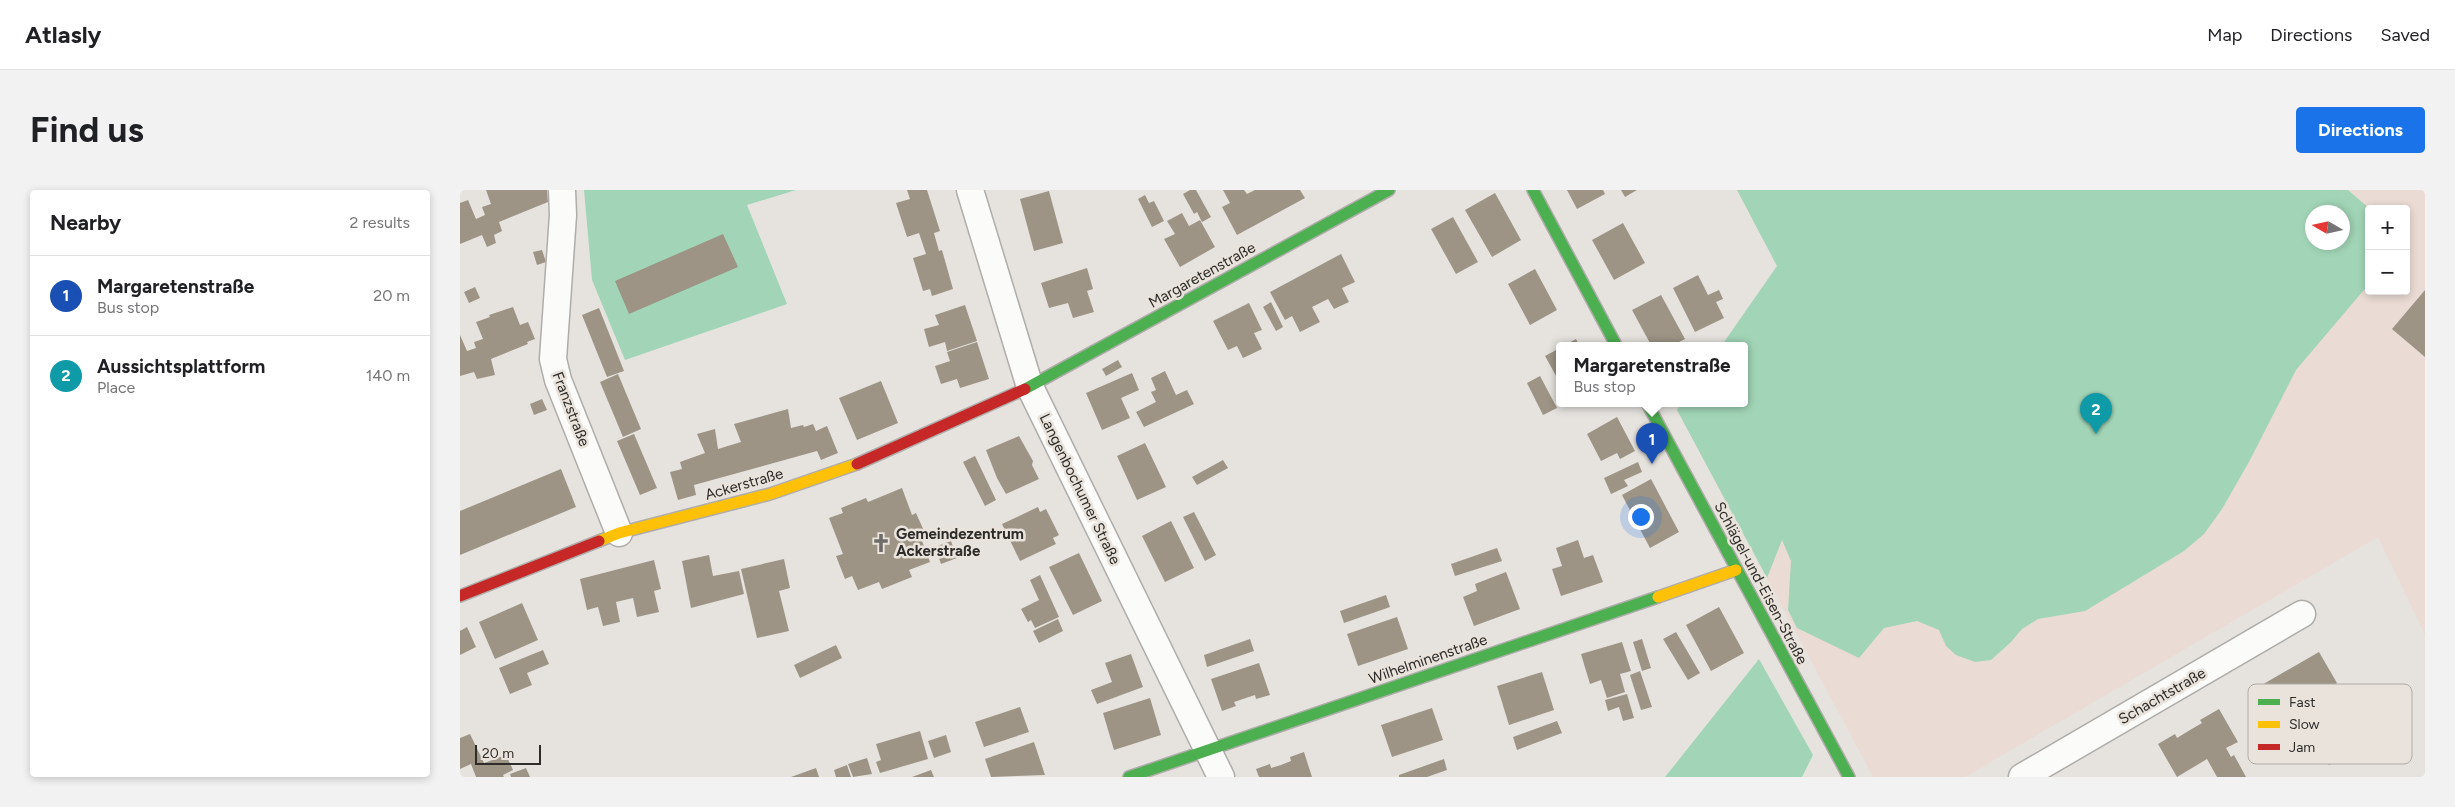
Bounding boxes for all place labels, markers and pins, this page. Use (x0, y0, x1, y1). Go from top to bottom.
pin: 2 (2080, 393, 2112, 434)
pin: 1 (1636, 423, 1668, 464)
place label: Gemeindezentrum Ackerstraße (896, 525, 1024, 560)
church icon: Gemeindezentrum Ackerstraße (870, 532, 892, 554)

